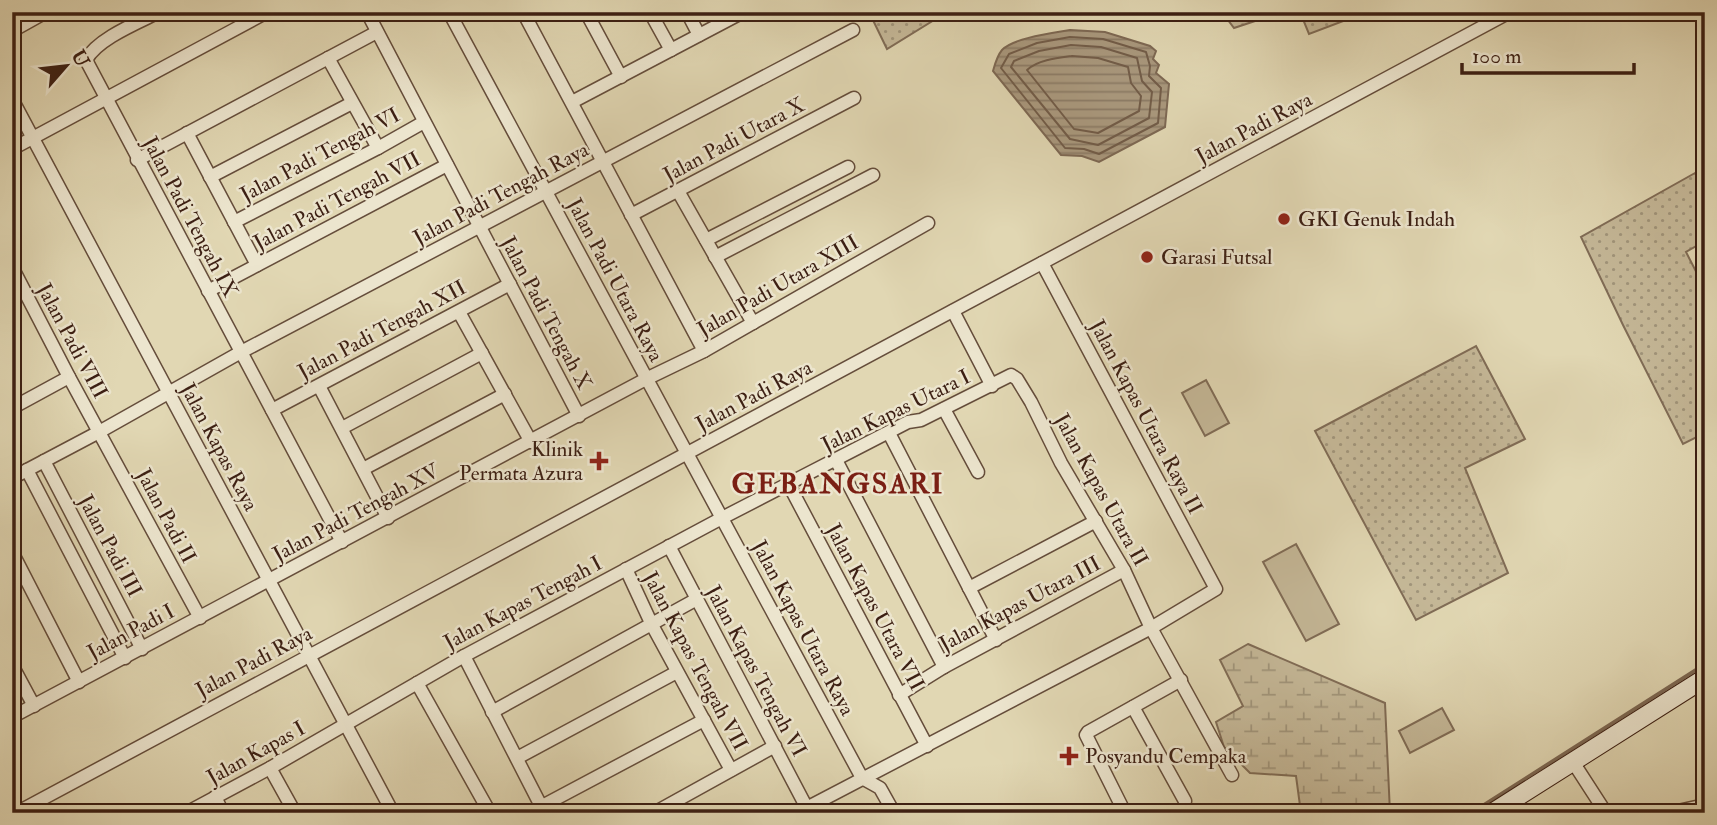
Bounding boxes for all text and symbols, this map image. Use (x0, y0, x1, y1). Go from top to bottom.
north arrow (32, 32, 102, 102)
scale bar (1462, 32, 1633, 76)
text: 100 m (1472, 43, 1522, 70)
text: U (66, 46, 94, 71)
street label: Jalan Padi Raya (1190, 86, 1317, 170)
street label: Jalan Padi Utara X (658, 91, 809, 189)
street label: Jalan Padi Tengah VI (235, 102, 404, 209)
street label: Jalan Padi Tengah IX (136, 131, 244, 302)
street label: Jalan Padi Tengah Raya (408, 136, 594, 252)
street label: Jalan Padi Tengah VII (248, 146, 425, 257)
street label: Jalan Padi Utara Raya (560, 193, 670, 367)
place label: GKI Genuk Indah (1298, 206, 1455, 233)
marker: GKI Genuk Indah (1276, 211, 1292, 227)
street label: Jalan Padi Utara XIII (692, 229, 864, 344)
street label: Jalan Padi Tengah X (494, 231, 598, 394)
place label: Garasi Futsal (1161, 244, 1273, 271)
marker: Garasi Futsal (1139, 249, 1155, 265)
street label: Jalan Padi Tengah XII (292, 274, 471, 386)
street label: Jalan Padi VIII (30, 278, 114, 403)
street label: Jalan Kapas Utara Raya II (1083, 314, 1209, 519)
street label: Jalan Padi Raya (690, 354, 817, 438)
street label: Jalan Kapas Utara I (816, 363, 975, 459)
street label: Jalan Kapas Raya (173, 377, 264, 516)
street label: Jalan Kapas Utara II (1047, 408, 1154, 571)
place label: Klinik Permata Azura (459, 436, 583, 487)
marker: Klinik Permata Azura (589, 451, 609, 471)
street label: Jalan Padi Tengah XV (267, 457, 445, 569)
street label: Jalan Padi II (129, 463, 202, 568)
district label: GEBANGSARI (732, 467, 944, 502)
street label: Jalan Padi III (71, 489, 148, 602)
street label: Jalan Kapas Utara VII (819, 518, 930, 695)
street label: Jalan Kapas Utara Raya (745, 535, 861, 721)
street label: Jalan Kapas Tengah I (438, 550, 607, 657)
street label: Jalan Kapas Utara III (934, 550, 1105, 658)
street label: Jalan Kapas Tengah VII (636, 566, 754, 755)
street label: Jalan Kapas Tengah VI (699, 580, 813, 761)
street label: Jalan Padi I (82, 598, 179, 667)
street label: Jalan Padi Raya (190, 620, 317, 704)
street label: Jalan Kapas I (201, 715, 310, 792)
place label: Posyandu Cempaka (1085, 743, 1247, 770)
marker: Posyandu Cempaka (1059, 746, 1079, 766)

